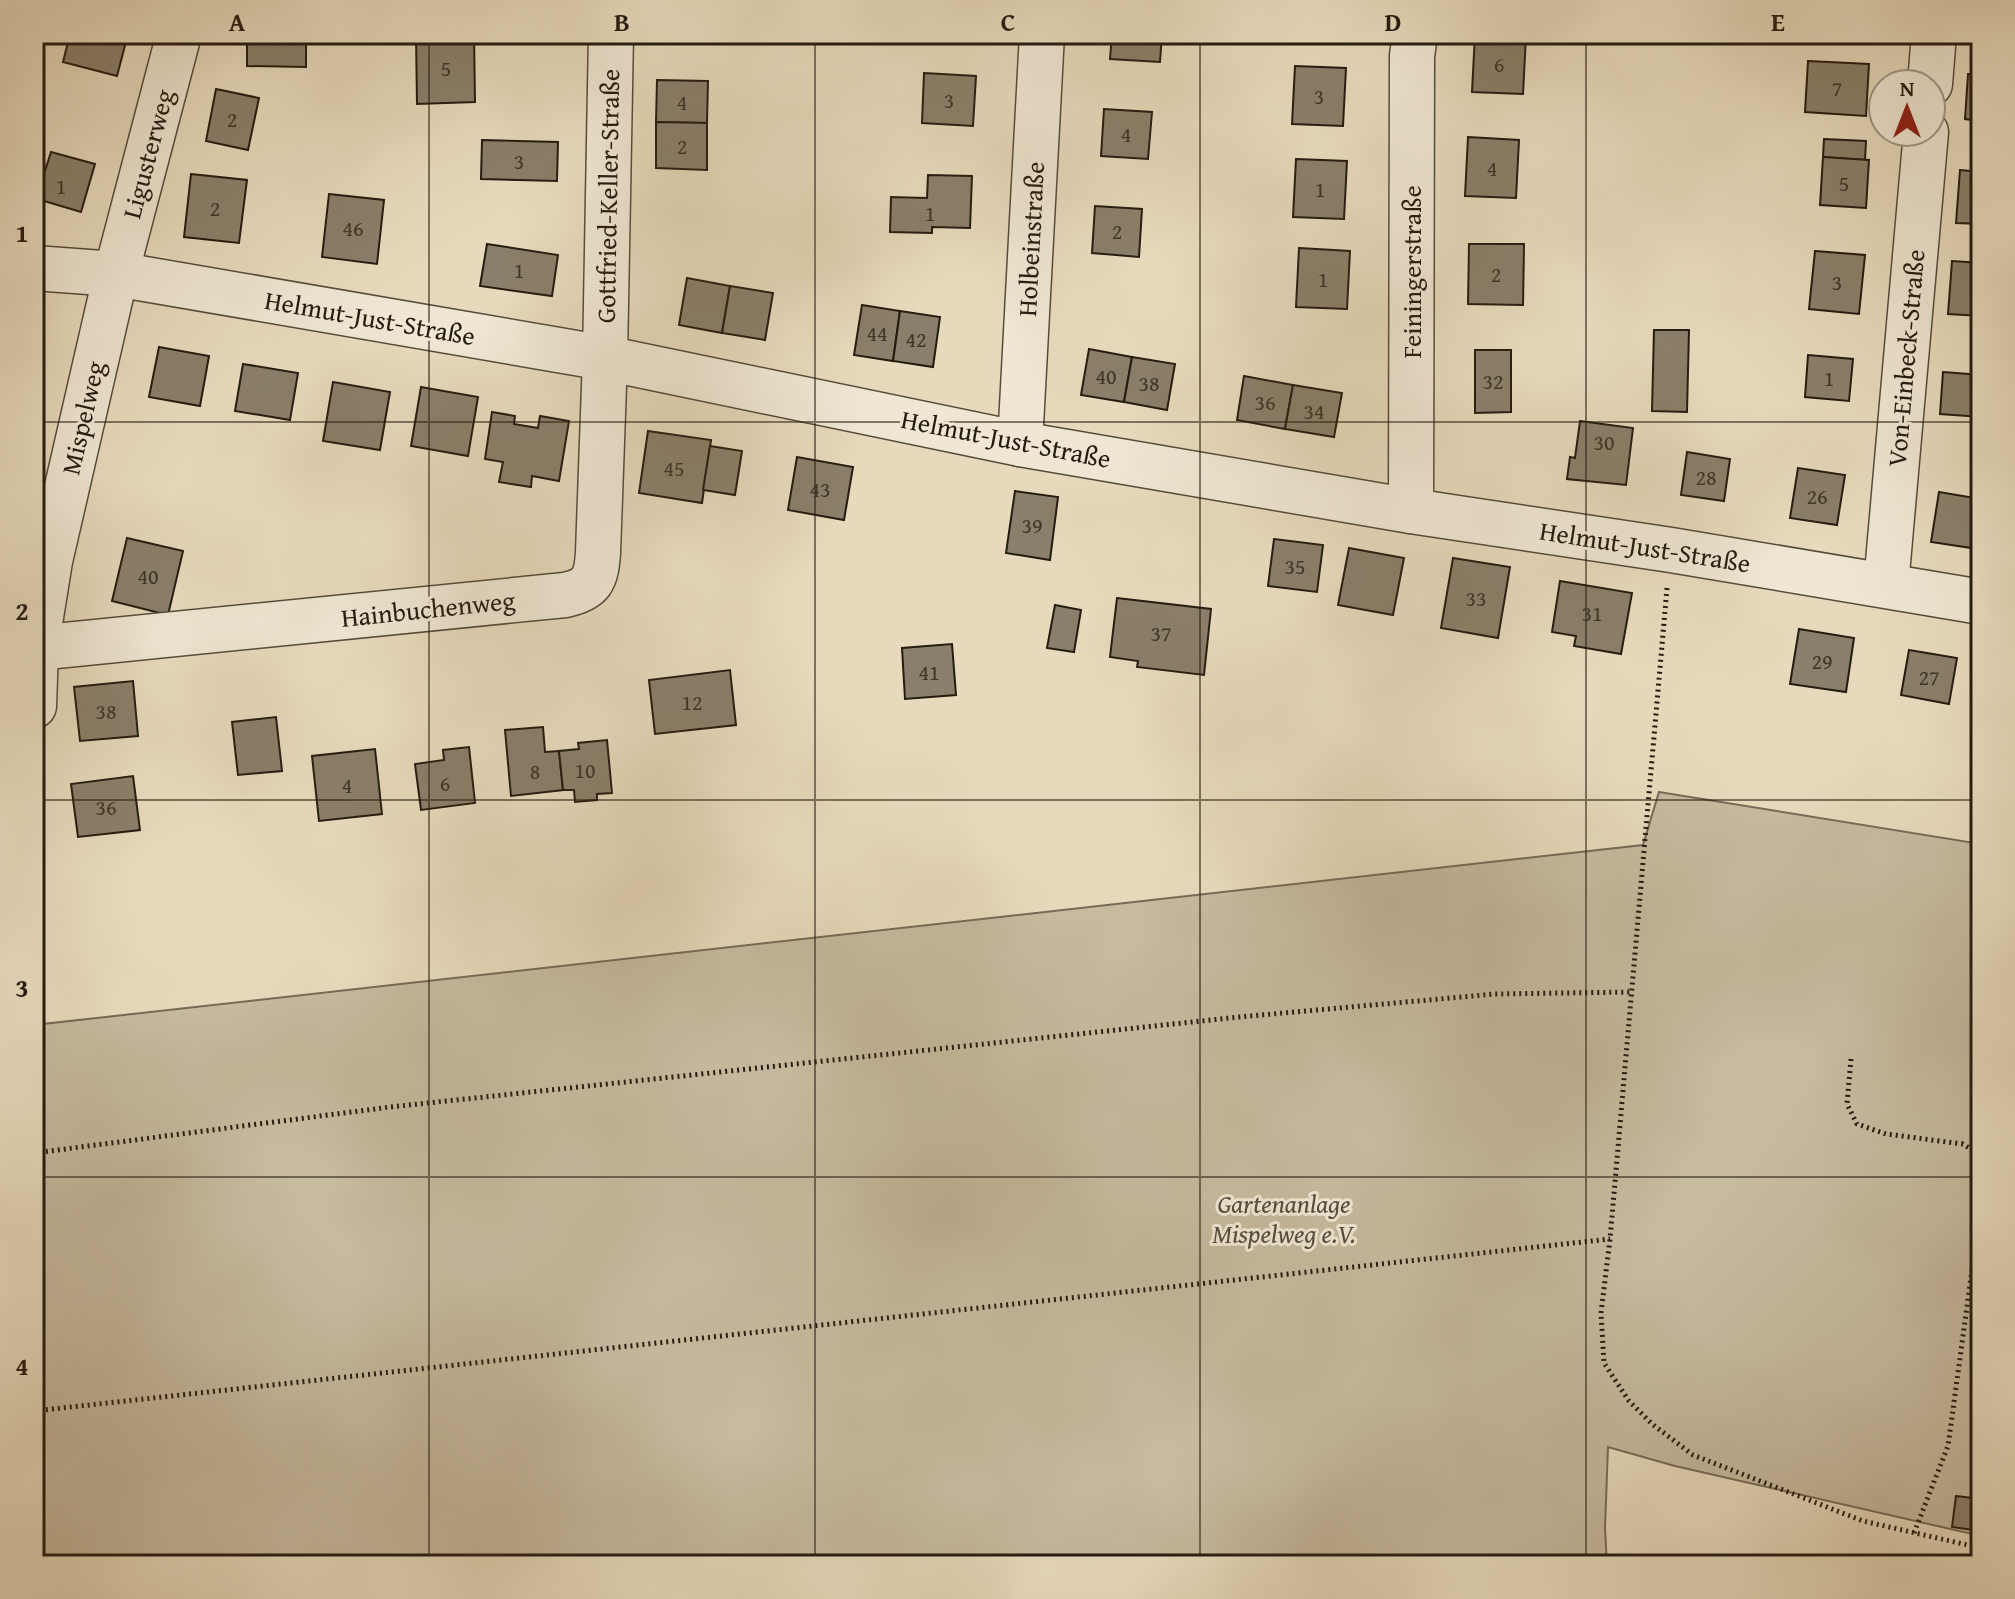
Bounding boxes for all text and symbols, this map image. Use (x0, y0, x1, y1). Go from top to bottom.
text: A (229, 2, 246, 41)
text: B (614, 2, 630, 41)
text: C (1001, 2, 1015, 41)
text: D (1385, 2, 1401, 41)
text: E (1771, 2, 1785, 41)
house number: 6 (1494, 48, 1504, 80)
house number: 5 (441, 52, 451, 84)
street label: Gottfried-Keller-Straße (586, 68, 629, 324)
north arrow (1867, 68, 1947, 148)
house number: 7 (1832, 72, 1842, 104)
text: N (1900, 72, 1915, 104)
house number: 3 (1314, 80, 1324, 112)
house number: 3 (944, 84, 954, 116)
street label: Ligusterweg (112, 85, 184, 223)
house number: 4 (677, 86, 687, 118)
house number: 2 (227, 103, 237, 135)
house number: 4 (1121, 118, 1131, 150)
house number: 2 (677, 130, 687, 162)
house number: 3 (514, 145, 524, 177)
house number: 4 (1487, 152, 1497, 184)
street label: Holbeinstraße (1007, 161, 1054, 317)
house number: 5 (1839, 167, 1849, 199)
house number: 1 (56, 170, 66, 202)
house number: 1 (1315, 173, 1325, 205)
street label: Feiningerstraße (1392, 185, 1431, 359)
house number: 2 (210, 192, 220, 224)
house number: 1 (925, 197, 935, 229)
house number: 46 (342, 212, 364, 244)
text: 1 (15, 213, 29, 252)
house number: 2 (1112, 215, 1122, 247)
street label: Von-Einbeck-Straße (1877, 248, 1934, 468)
house number: 1 (514, 254, 524, 286)
house number: 2 (1491, 258, 1501, 290)
house number: 1 (1318, 263, 1328, 295)
house number: 3 (1832, 266, 1842, 298)
street label: Helmut-Just-Straße (262, 280, 478, 355)
house number: 44 (866, 317, 888, 349)
house number: 42 (905, 323, 927, 355)
street label: Mispelweg (51, 357, 115, 479)
house number: 40 (1095, 360, 1117, 392)
house number: 1 (1824, 362, 1834, 394)
house number: 32 (1482, 365, 1504, 397)
house number: 38 (1138, 367, 1160, 399)
house number: 36 (1254, 386, 1276, 418)
house number: 34 (1303, 395, 1325, 427)
street label: Helmut-Just-Straße (898, 399, 1114, 478)
house number: 30 (1593, 426, 1615, 458)
house number: 45 (663, 452, 685, 484)
house number: 28 (1695, 461, 1717, 493)
house number: 43 (809, 473, 831, 505)
house number: 26 (1806, 480, 1828, 512)
house number: 39 (1021, 509, 1043, 541)
street label: Helmut-Just-Straße (1537, 511, 1753, 582)
house number: 35 (1284, 550, 1306, 582)
house number: 40 (137, 560, 159, 592)
street label: Hainbuchenweg (339, 580, 517, 637)
house number: 33 (1465, 582, 1487, 614)
text: 2 (15, 591, 29, 630)
house number: 31 (1581, 597, 1603, 629)
house number: 37 (1150, 617, 1172, 649)
house number: 29 (1811, 645, 1833, 677)
house number: 41 (918, 656, 940, 688)
house number: 27 (1918, 661, 1940, 693)
house number: 12 (681, 686, 703, 718)
house number: 38 (95, 695, 117, 727)
house number: 10 (574, 754, 596, 786)
house number: 8 (530, 755, 540, 787)
house number: 6 (440, 767, 450, 799)
house number: 4 (342, 769, 352, 801)
house number: 36 (95, 791, 117, 823)
text: 3 (15, 968, 29, 1007)
park label: Gartenanlage Mispelweg e.V. (1212, 1184, 1356, 1253)
text: 4 (15, 1346, 29, 1385)

